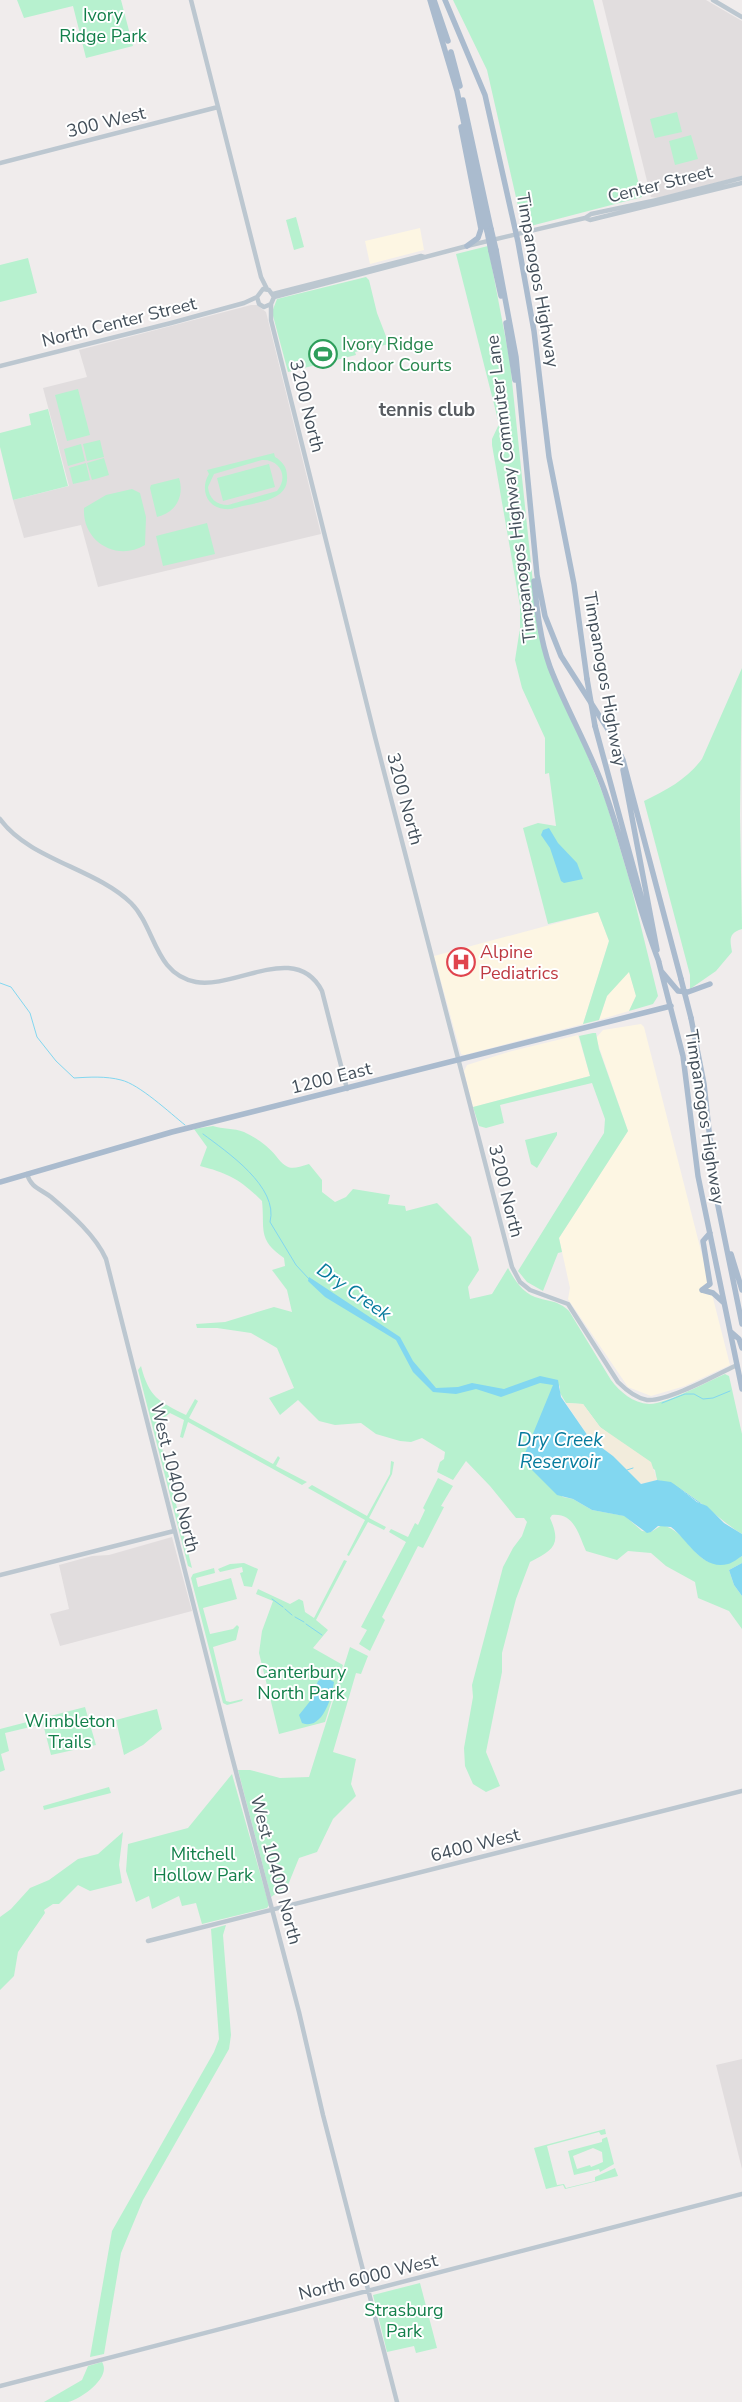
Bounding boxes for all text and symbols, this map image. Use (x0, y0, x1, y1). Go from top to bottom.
park label: Ivory Ridge Park (59, 3, 148, 48)
street label: 300 West (64, 100, 149, 143)
street label: Center Street (605, 159, 716, 209)
street label: Timpanogos Highway (511, 191, 565, 370)
street label: North Center Street (39, 291, 200, 353)
place label: Ivory Ridge Indoor Courts (342, 332, 452, 377)
street label: Timpanogos Highway Commuter Lane (480, 334, 542, 644)
sports icon: Ivory Ridge Indoor Courts (308, 339, 338, 369)
street label: 3200 North (284, 357, 330, 455)
district label: tennis club (379, 397, 475, 423)
street label: Timpanogos Highway (578, 590, 632, 769)
street label: 3200 North (381, 750, 429, 848)
place label: Alpine Pediatrics (480, 940, 559, 985)
hospital icon: Alpine Pediatrics (446, 947, 476, 977)
street label: Timpanogos Highway (679, 1028, 731, 1207)
street label: 1200 East (288, 1056, 375, 1100)
street label: 3200 North (483, 1142, 529, 1240)
water label: Dry Creek (312, 1257, 397, 1327)
street label: West 10400 North (145, 1401, 205, 1555)
water label: Dry Creek Reservoir (517, 1427, 603, 1475)
park label: Canterbury North Park (256, 1660, 347, 1705)
park label: Wimbleton Trails (24, 1709, 116, 1754)
street label: West 10400 North (245, 1793, 307, 1947)
street label: 6400 West (428, 1822, 523, 1868)
park label: Mitchell Hollow Park (153, 1842, 254, 1887)
street label: North 6000 West (296, 2248, 441, 2306)
park label: Strasburg Park (364, 2298, 444, 2343)

